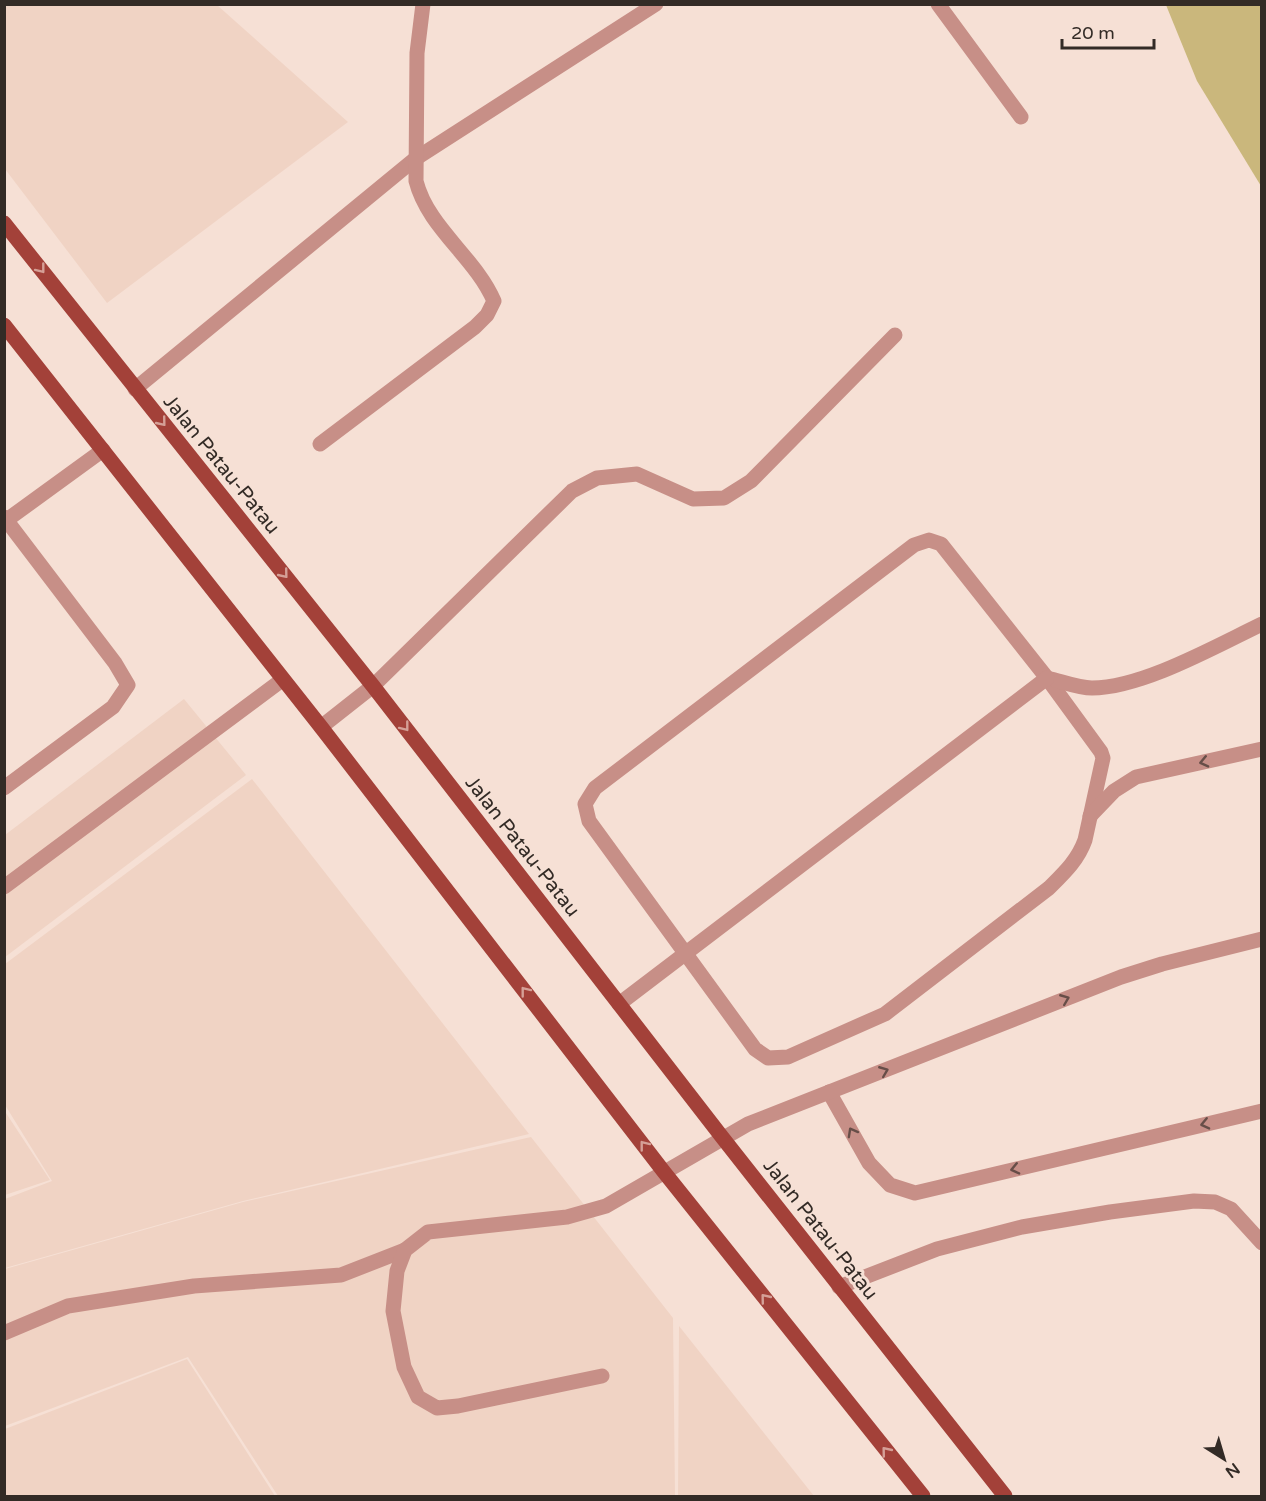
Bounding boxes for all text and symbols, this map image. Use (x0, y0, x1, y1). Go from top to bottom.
scale bar (1062, 12, 1154, 50)
text: 20 m (1071, 22, 1115, 44)
one-way arrow (33, 262, 44, 273)
street label: Jalan Patau-Patau (158, 390, 285, 539)
one-way arrow (154, 415, 165, 426)
one-way arrow (276, 567, 287, 578)
one-way arrow (397, 721, 408, 732)
one-way arrow (1200, 755, 1210, 768)
street label: Jalan Patau-Patau (460, 771, 585, 922)
one-way arrow (521, 987, 532, 998)
one-way arrow (1059, 994, 1070, 1006)
one-way arrow (878, 1066, 889, 1078)
one-way arrow (1200, 1117, 1210, 1130)
one-way arrow (847, 1127, 859, 1138)
one-way arrow (640, 1141, 651, 1152)
street label: Jalan Patau-Patau (758, 1154, 883, 1305)
one-way arrow (1010, 1162, 1020, 1175)
one-way arrow (761, 1294, 772, 1305)
north arrow (1194, 1429, 1254, 1489)
one-way arrow (883, 1447, 894, 1458)
text: N (1221, 1458, 1244, 1482)

